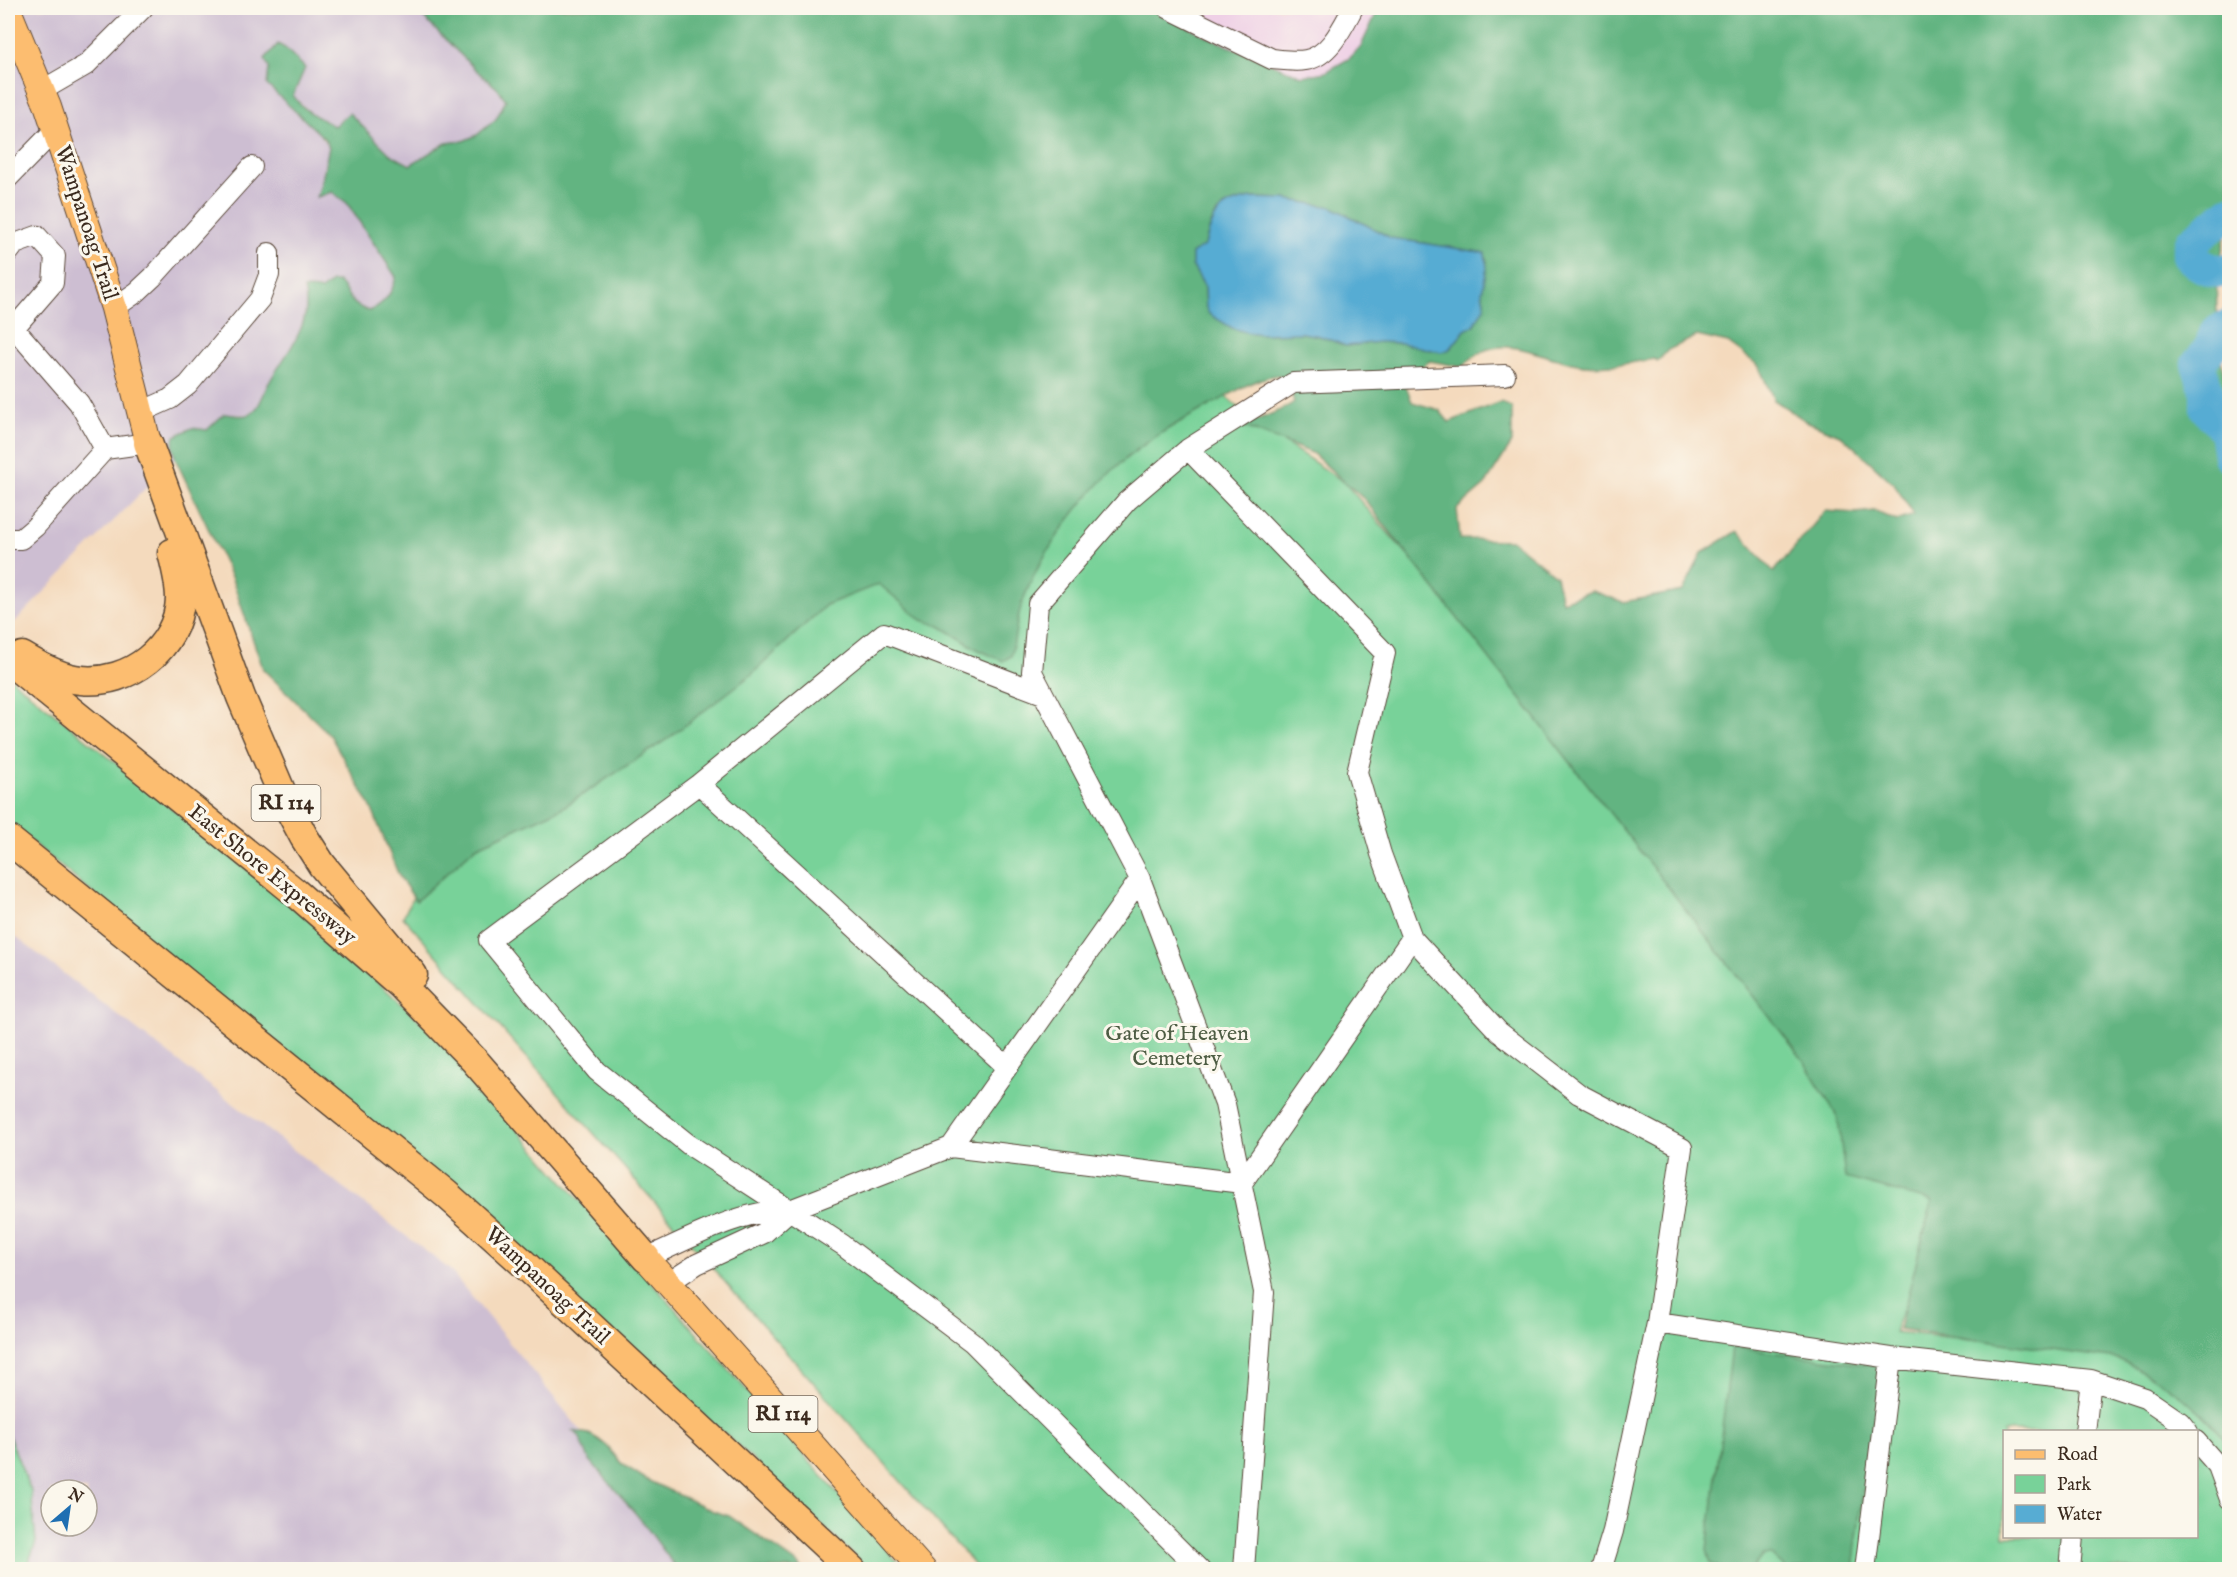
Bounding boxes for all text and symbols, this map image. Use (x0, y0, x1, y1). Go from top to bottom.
street label: Wampanoag Trail (48, 142, 124, 304)
road number: RI 114 (252, 785, 320, 821)
street label: East Shore Expressway (182, 799, 362, 952)
park label: Gate of Heaven Cemetery (1105, 1020, 1249, 1073)
street label: Wampanoag Trail (479, 1221, 615, 1351)
road number: RI 114 (748, 1396, 818, 1432)
legend (2003, 1430, 2198, 1538)
text: Road (2057, 1444, 2098, 1467)
text: Park (2057, 1474, 2092, 1497)
north arrow (39, 1478, 99, 1538)
text: N (64, 1484, 86, 1509)
text: Water (2057, 1504, 2102, 1527)

